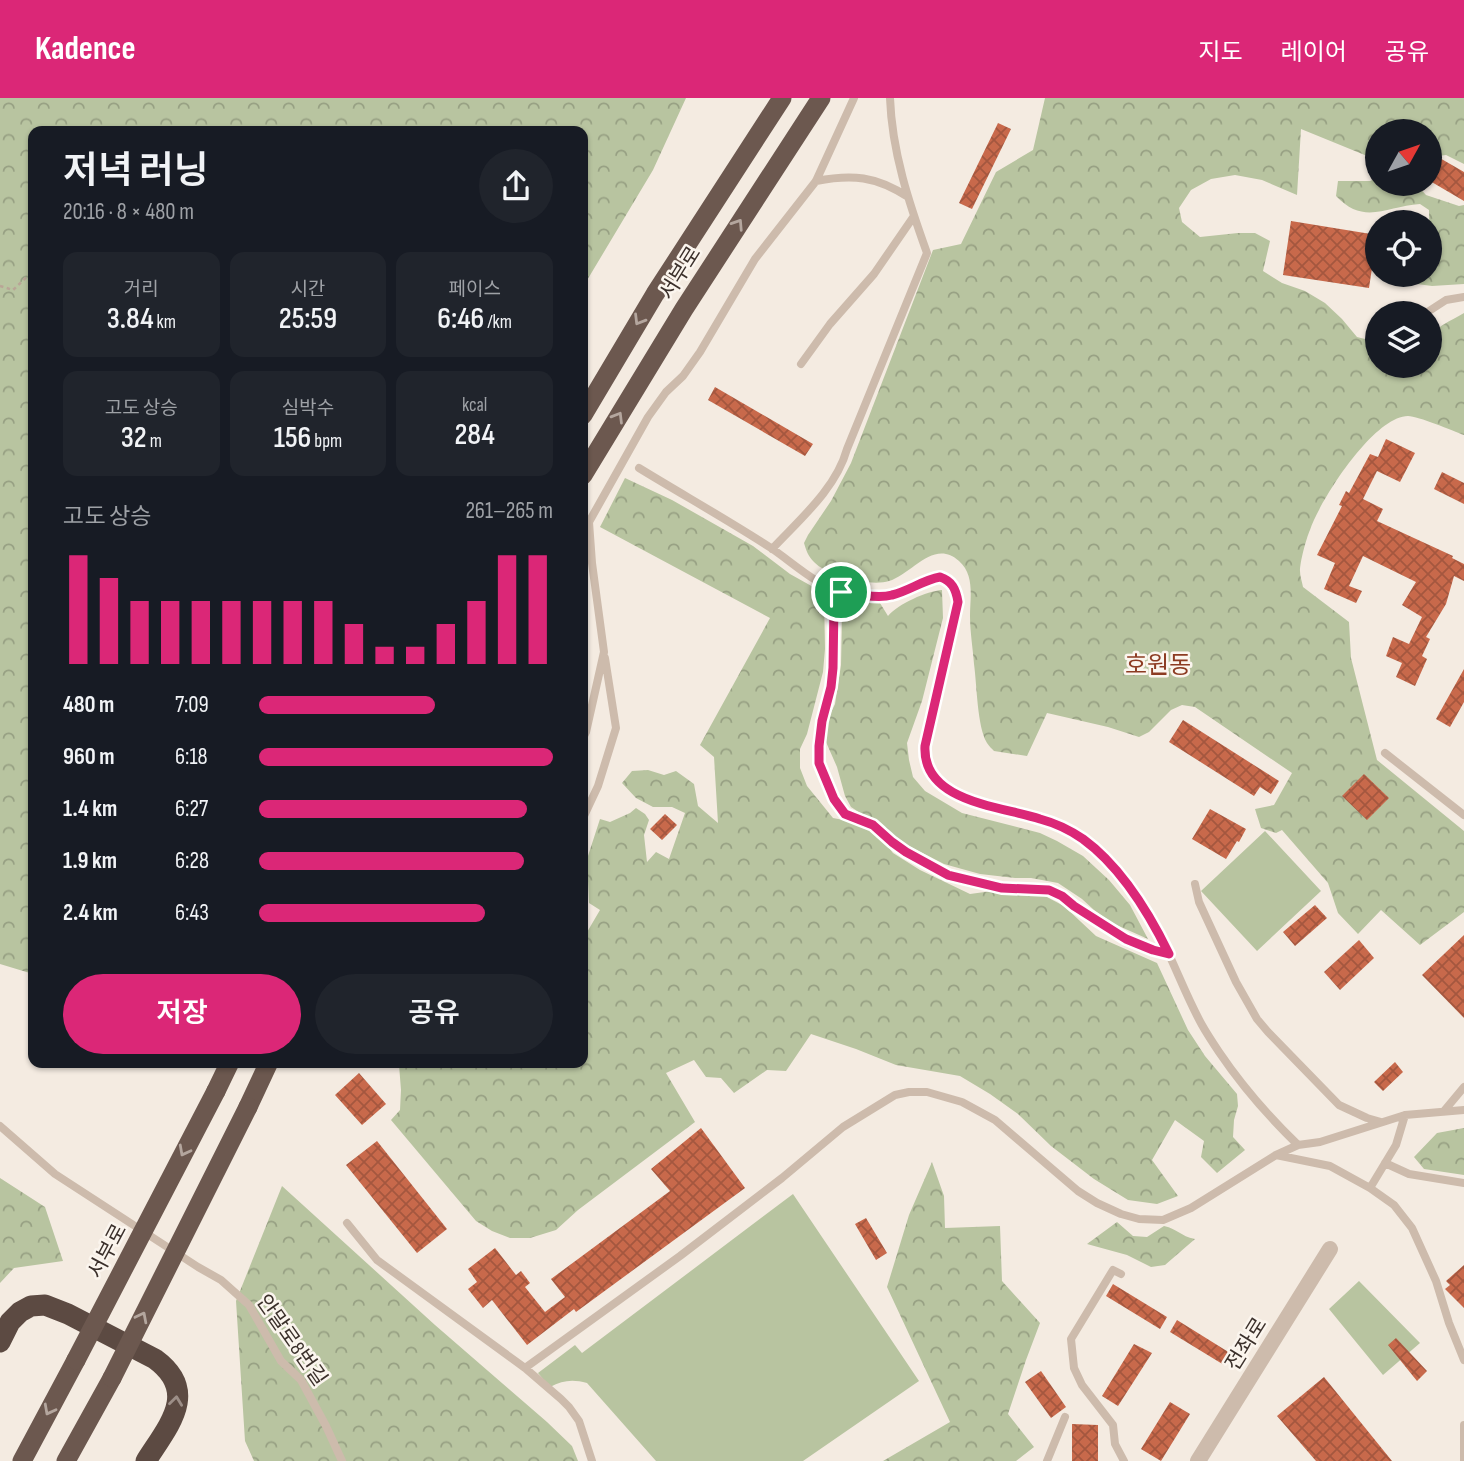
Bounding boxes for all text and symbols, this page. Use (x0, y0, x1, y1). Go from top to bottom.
text: Kadence (35, 29, 136, 69)
text: 지도 (1198, 38, 1243, 67)
text: 레이어 (1281, 38, 1347, 67)
text: 공유 (1385, 38, 1429, 67)
north arrow (1365, 119, 1442, 196)
map controls (1365, 119, 1442, 378)
text: 저녁 러닝 (63, 149, 209, 194)
button: share (479, 149, 553, 223)
text: 20:16 · 8 × 480 m (63, 198, 194, 226)
button: locate (1365, 210, 1442, 287)
one-way arrow (730, 219, 743, 232)
street label: 서부로 (654, 242, 706, 304)
text: 거리 (124, 278, 159, 301)
text: 시간 (291, 278, 325, 301)
text: 페이스 (448, 278, 501, 301)
text: 3.84 (107, 301, 154, 337)
text: 25:59 (279, 301, 337, 337)
text: 6:46 (437, 301, 484, 337)
button: layers (1365, 301, 1442, 378)
text: km (154, 311, 176, 334)
text: /km (484, 311, 512, 334)
one-way arrow (635, 313, 648, 326)
text: kcal (462, 394, 487, 417)
text: 고도 상승 (105, 397, 178, 420)
text: 심박수 (282, 397, 334, 420)
one-way arrow (610, 412, 623, 425)
text: 284 (454, 417, 495, 453)
text: 32 (121, 420, 147, 456)
text: 156 (274, 420, 311, 456)
text: m (147, 430, 162, 453)
text: bpm (311, 430, 342, 453)
text: 261–265 m (465, 497, 553, 525)
text: 고도 상승 (63, 503, 151, 531)
pin (811, 562, 871, 622)
icon: arrive (822, 573, 860, 611)
district label: 호원동 (1125, 651, 1191, 680)
text: 480 m (63, 691, 114, 719)
text: 7:09 (175, 691, 209, 719)
text: 960 m (63, 743, 115, 771)
text: 6:18 (175, 743, 208, 771)
text: 1.4 km (63, 795, 117, 823)
text: 6:27 (175, 795, 208, 823)
text: 1.9 km (63, 847, 117, 875)
text: 6:28 (175, 847, 209, 875)
text: 2.4 km (63, 899, 118, 927)
text: 6:43 (175, 899, 209, 927)
button: 저장 (63, 974, 301, 1054)
button: 공유 (315, 974, 553, 1054)
one-way arrow (179, 1144, 193, 1156)
street label: 서부로 (83, 1220, 132, 1283)
street label: 안말로8번길 (251, 1290, 332, 1391)
one-way arrow (134, 1312, 148, 1324)
street label: 전좌로 (1220, 1313, 1272, 1375)
one-way arrow (168, 1395, 183, 1407)
one-way arrow (44, 1403, 57, 1415)

